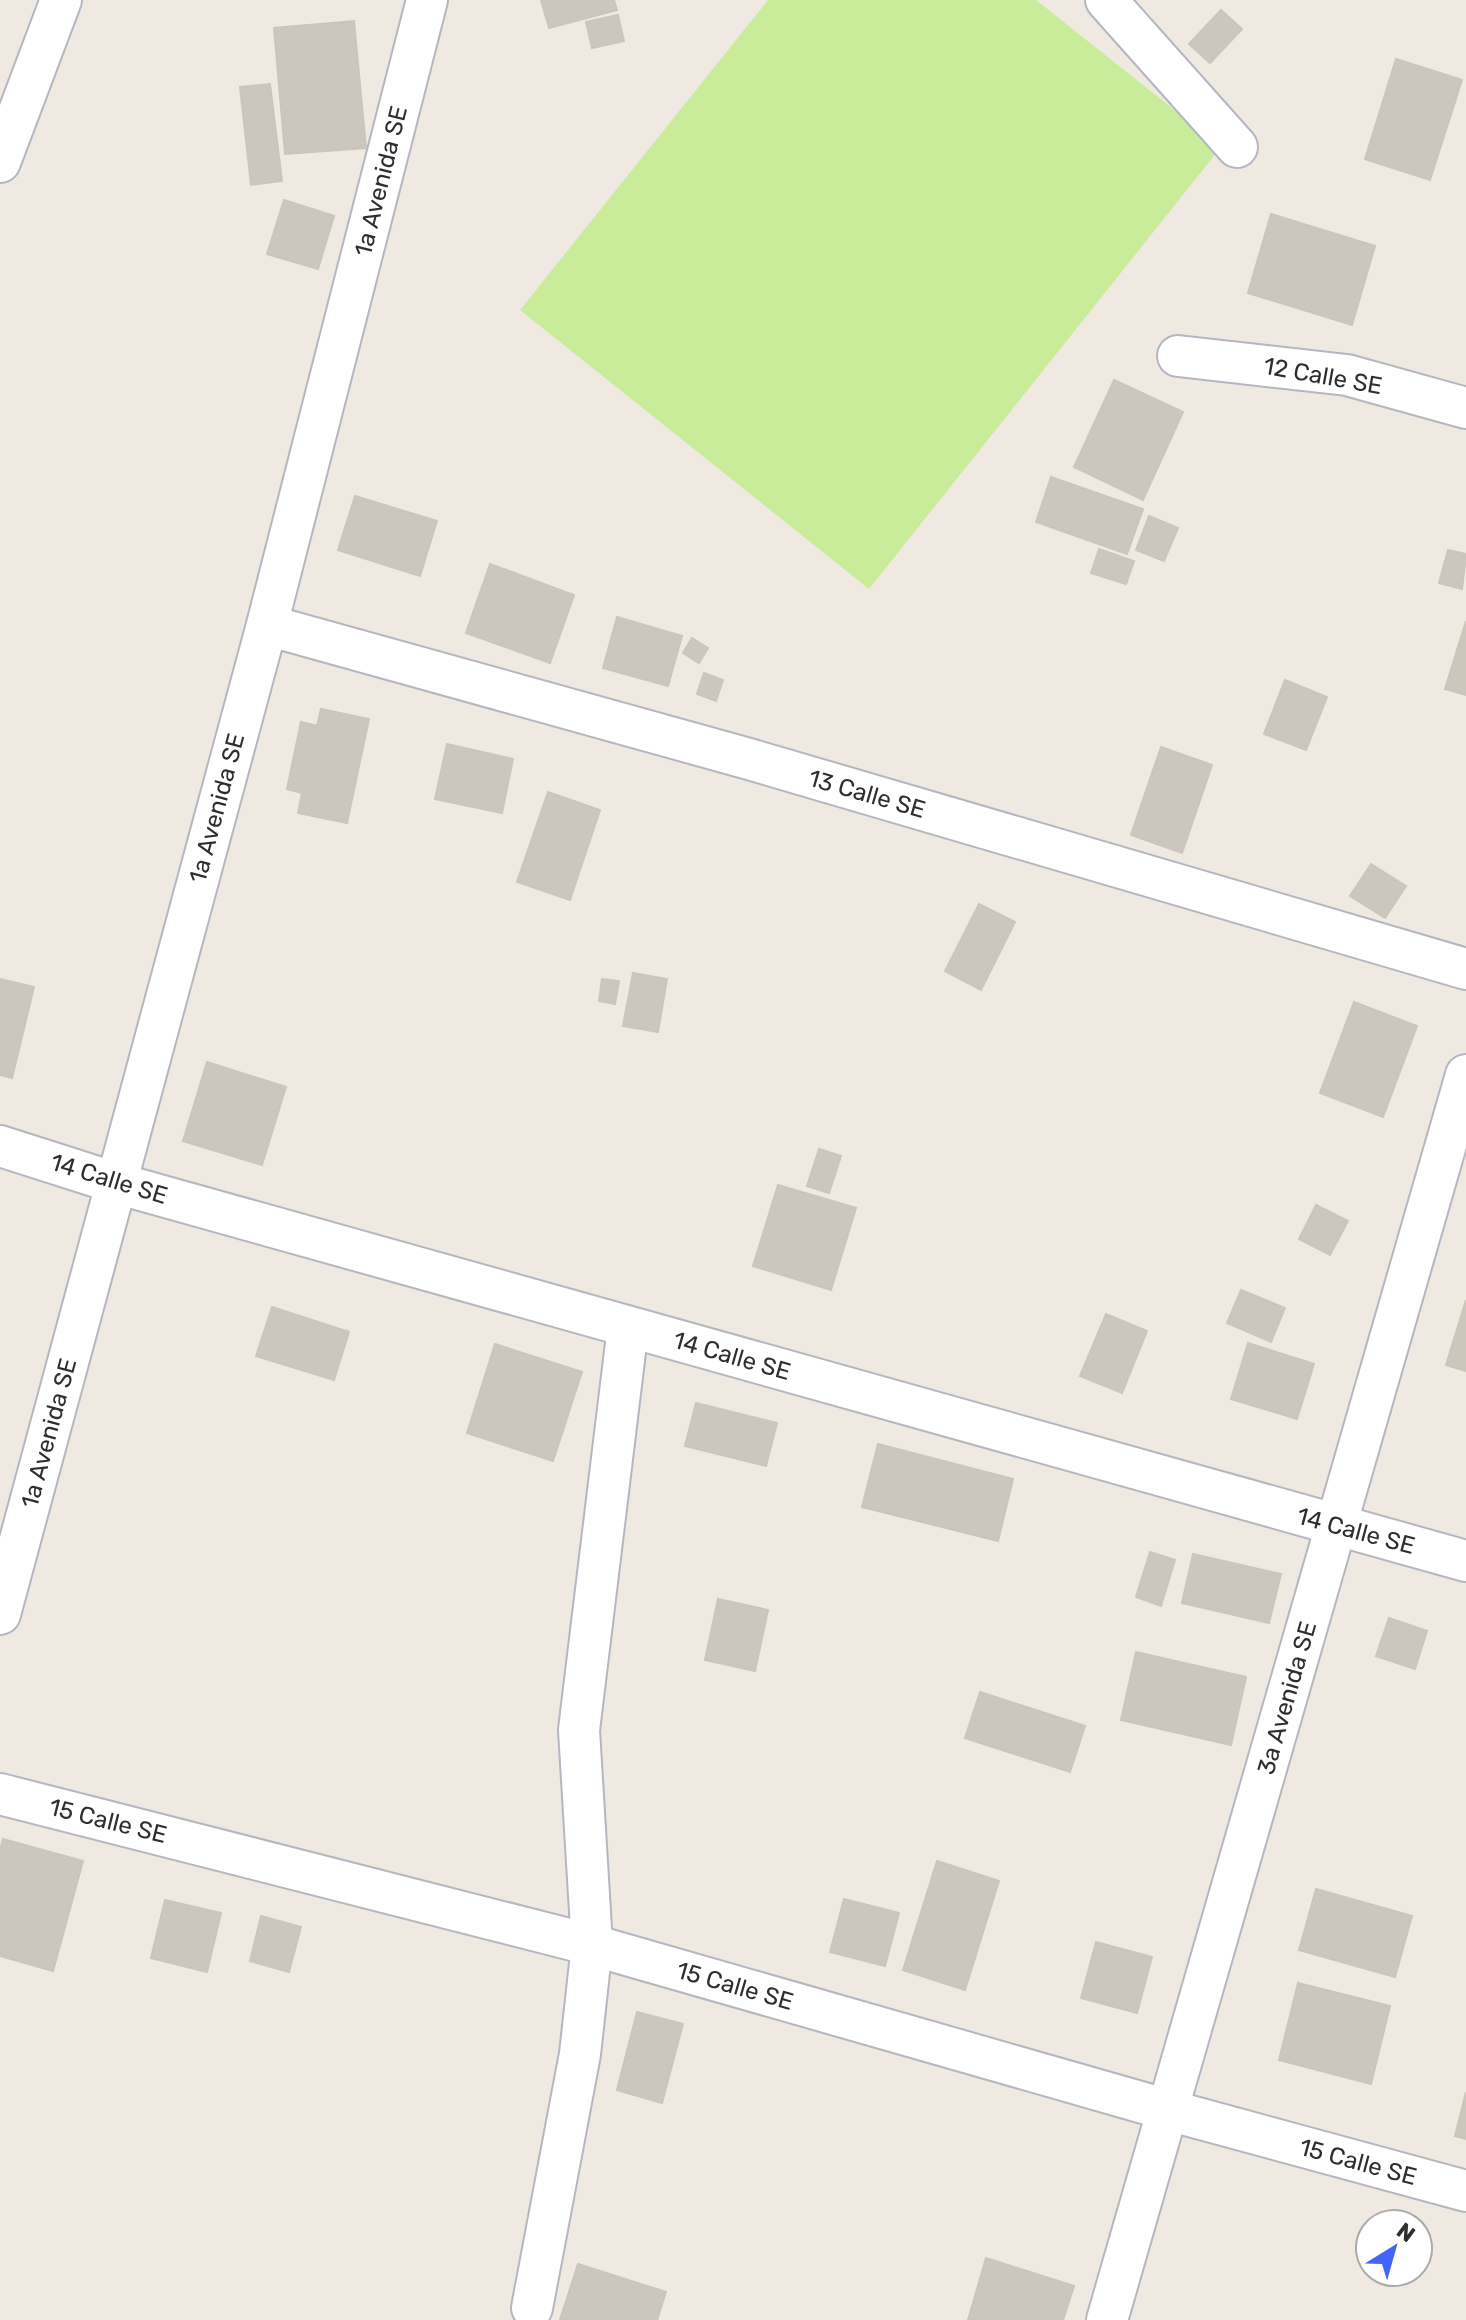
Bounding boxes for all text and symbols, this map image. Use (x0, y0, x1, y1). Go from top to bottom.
street label: 1a Avenida SE (349, 103, 413, 259)
street label: 12 Calle SE (1262, 352, 1384, 400)
street label: 1a Avenida SE (184, 730, 250, 886)
street label: 13 Calle SE (805, 764, 929, 824)
street label: 14 Calle SE (47, 1148, 171, 1210)
street label: 14 Calle SE (670, 1326, 794, 1386)
street label: 1a Avenida SE (16, 1355, 82, 1511)
street label: 14 Calle SE (1294, 1502, 1418, 1560)
street label: 3a Avenida SE (1252, 1618, 1322, 1778)
street label: 15 Calle SE (46, 1793, 170, 1849)
street label: 15 Calle SE (673, 1956, 797, 2016)
street label: 15 Calle SE (1296, 2133, 1420, 2191)
north arrow (1354, 2208, 1434, 2288)
text: N (1391, 2217, 1420, 2248)

